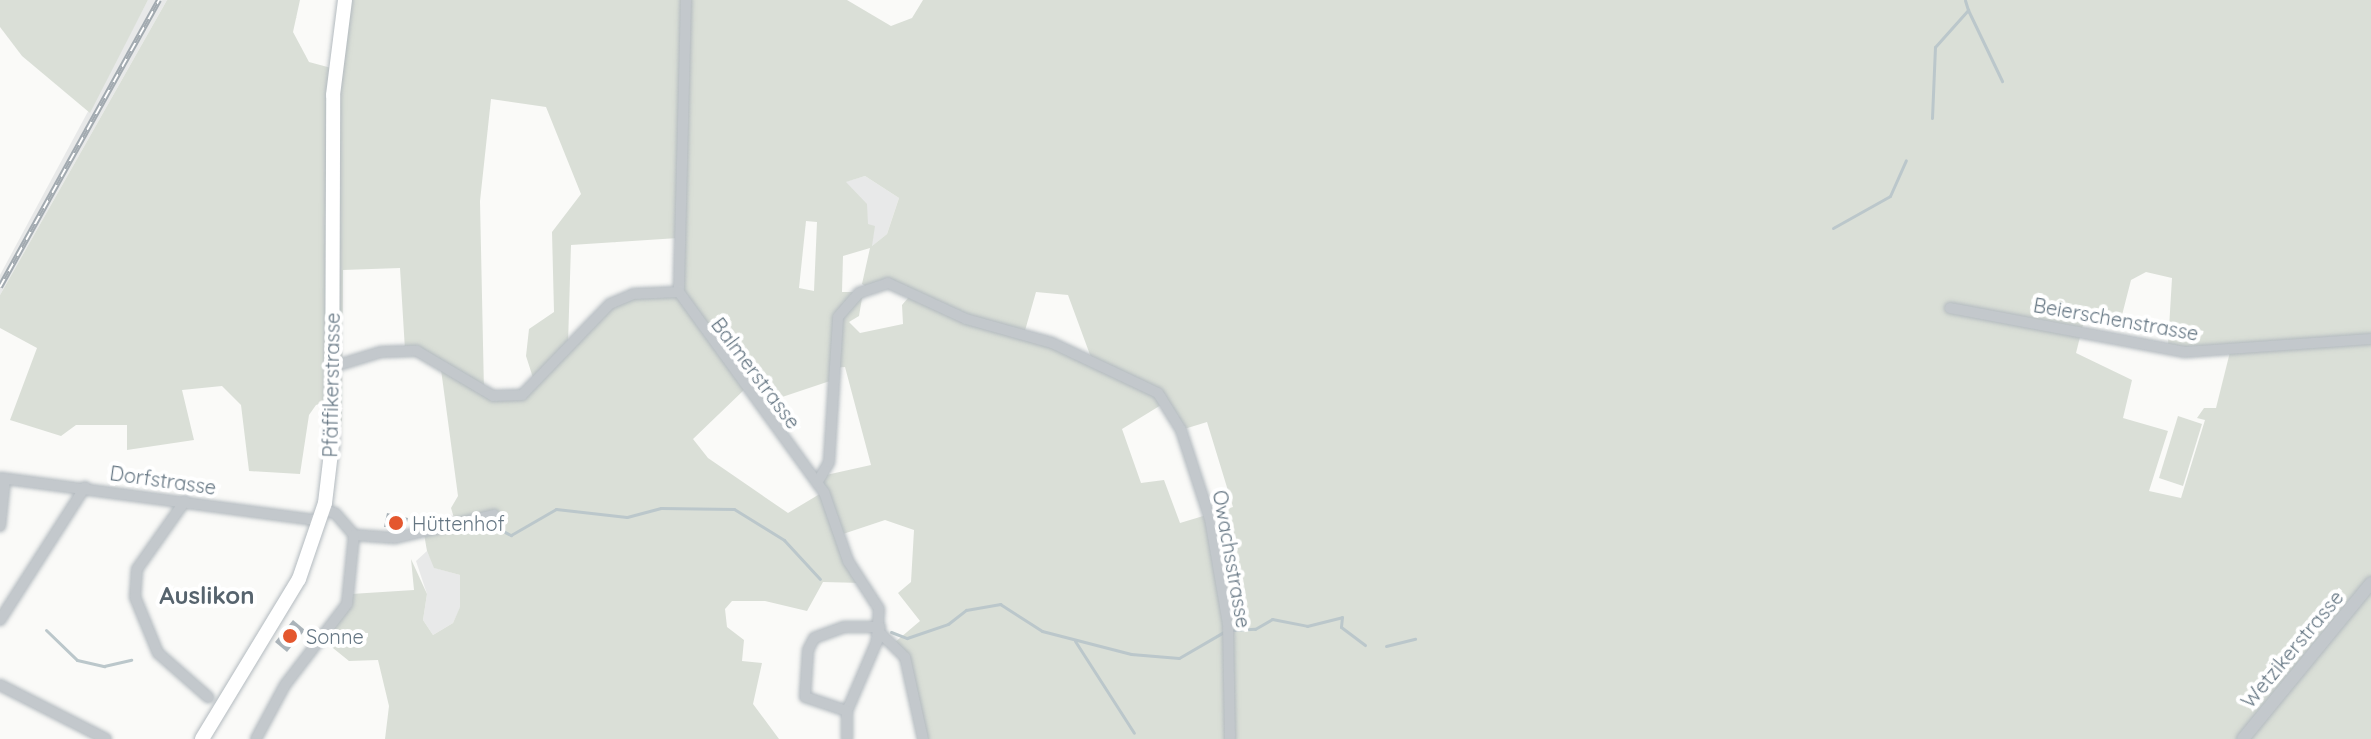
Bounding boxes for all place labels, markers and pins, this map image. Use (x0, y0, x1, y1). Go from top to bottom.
place label: Hüttenhof (412, 511, 505, 535)
marker: Hüttenhof (387, 514, 405, 532)
place label: Sonne (306, 624, 364, 648)
marker: Sonne (281, 627, 299, 645)

